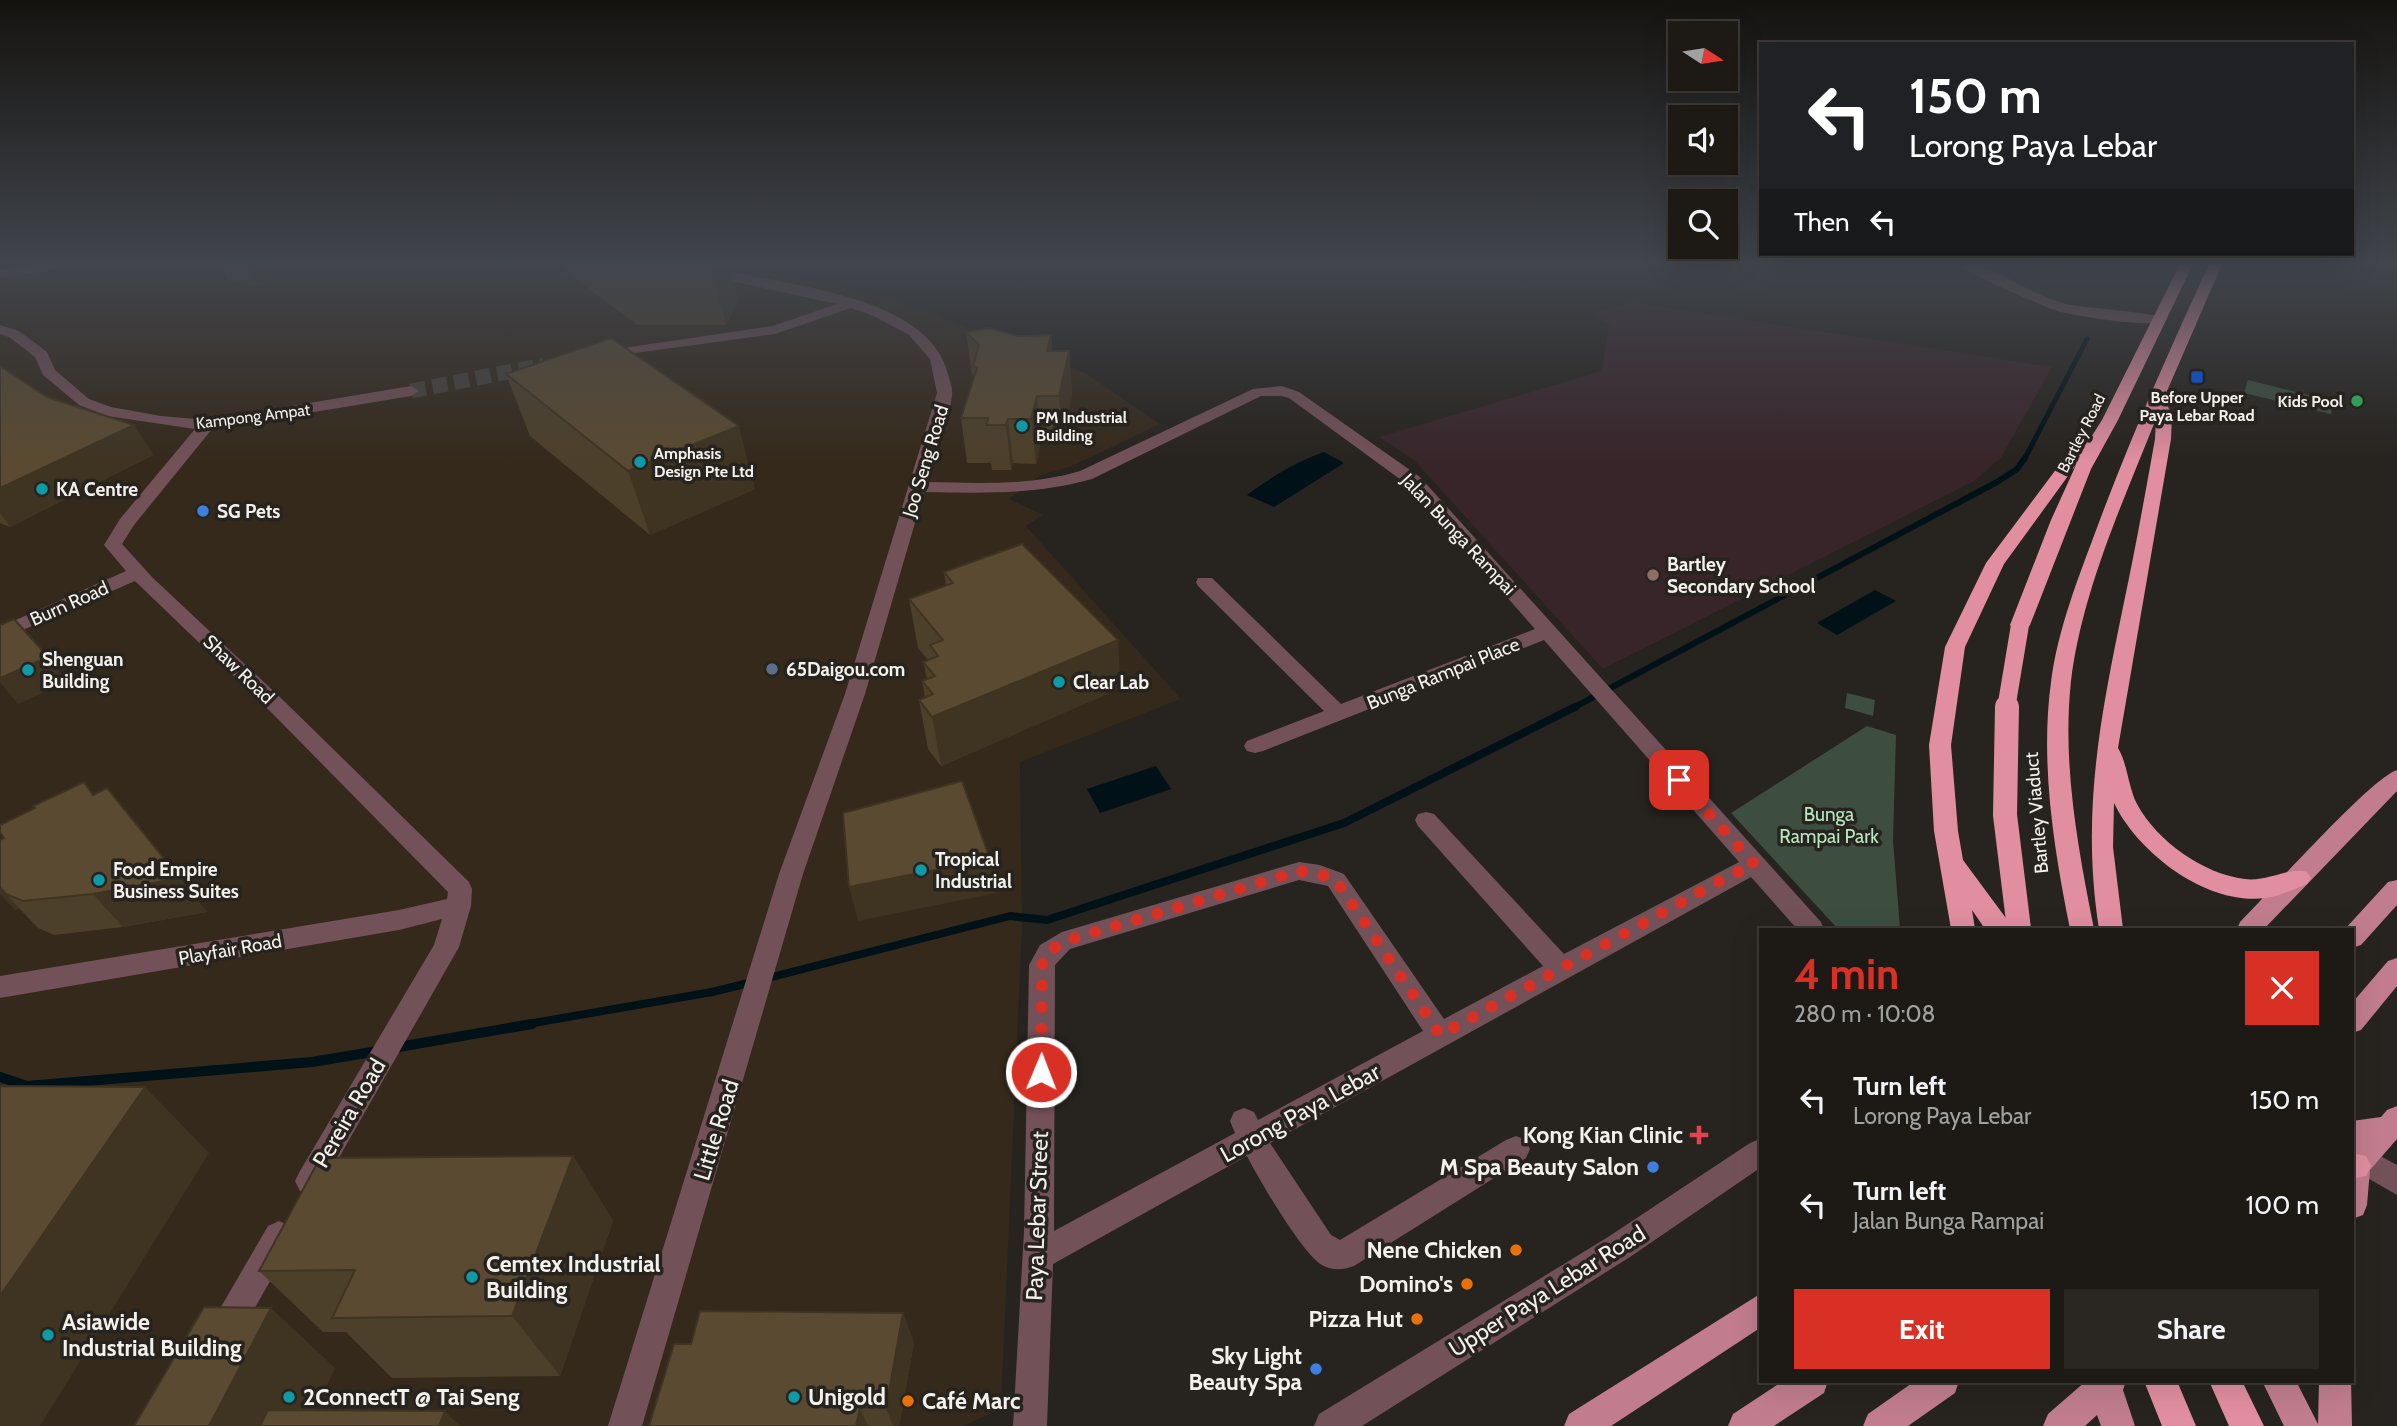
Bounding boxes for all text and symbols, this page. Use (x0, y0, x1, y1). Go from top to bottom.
north arrow (1668, 21, 1738, 91)
map controls (1668, 21, 1738, 259)
text: 150 m (1909, 66, 2042, 125)
icon: left (1794, 70, 1885, 161)
button: sound (1668, 105, 1738, 175)
text: Lorong Paya Lebar (1909, 126, 2157, 165)
button: search (1668, 189, 1738, 259)
icon: left (1864, 203, 1902, 241)
text: Then (1794, 206, 1850, 238)
marker: Before Upper Paya Lebar Road (2189, 369, 2205, 385)
place label: Before Upper Paya Lebar Road (2139, 388, 2255, 425)
street label: Bartley Road (2053, 391, 2109, 476)
place label: Kids Pool (2277, 392, 2343, 411)
marker: Kids Pool (2349, 393, 2365, 409)
street label: Kampong Ampat (195, 400, 312, 433)
street label: Joo Seng Road (897, 402, 953, 521)
place label: PM Industrial Building (1036, 408, 1127, 445)
marker: PM Industrial Building (1014, 418, 1030, 434)
place label: Amphasis Design Pte Ltd (654, 444, 754, 481)
marker: Amphasis Design Pte Ltd (632, 454, 648, 470)
street label: Jalan Bunga Rampai (1396, 468, 1521, 600)
place label: KA Centre (56, 478, 138, 501)
marker: KA Centre (34, 481, 50, 497)
place label: SG Pets (217, 500, 280, 523)
marker: SG Pets (195, 503, 211, 519)
place label: Bartley Secondary School (1667, 553, 1816, 598)
marker: Bartley Secondary School (1645, 567, 1661, 583)
street label: Burn Road (26, 576, 112, 631)
street label: Shaw Road (199, 630, 279, 709)
street label: Bunga Rampai Place (1364, 632, 1523, 715)
place label: Shenguan Building (42, 648, 124, 693)
place label: 65Daigou.com (786, 658, 905, 681)
marker: 65Daigou.com (764, 661, 780, 677)
marker: Shenguan Building (20, 662, 36, 678)
place label: Clear Lab (1073, 671, 1149, 694)
marker: Clear Lab (1051, 674, 1067, 690)
pin (1649, 750, 1709, 810)
street label: Bartley Viaduct (2020, 751, 2053, 875)
icon: arrive (1660, 761, 1698, 799)
park label: Bunga Rampai Park (1779, 803, 1879, 848)
place label: Tropical Industrial (935, 848, 1012, 893)
place label: Food Empire Business Suites (113, 858, 239, 903)
marker: Tropical Industrial (913, 862, 929, 878)
marker: Food Empire Business Suites (91, 872, 107, 888)
street label: Playfair Road (177, 929, 284, 970)
text: 4 min (1794, 948, 1899, 1000)
button: close (2245, 951, 2319, 1025)
text: 280 m · 10:08 (1794, 1000, 1936, 1028)
position arrow (1004, 1035, 1078, 1109)
street label: Pereira Road (307, 1053, 391, 1173)
street label: Lorong Paya Lebar (1215, 1057, 1385, 1168)
text: Turn left (1853, 1070, 1946, 1102)
street label: Little Road (687, 1076, 745, 1184)
icon: left (1794, 1081, 1832, 1119)
text: 150 m (2250, 1084, 2319, 1116)
text: Lorong Paya Lebar (1853, 1102, 2031, 1130)
place label: Kong Kian Clinic (1523, 1121, 1683, 1149)
marker: Kong Kian Clinic (1689, 1125, 1709, 1145)
street label: Paya Lebar Street (1020, 1131, 1054, 1301)
place label: M Spa Beauty Salon (1439, 1153, 1639, 1181)
marker: M Spa Beauty Salon (1645, 1159, 1661, 1175)
text: Turn left (1853, 1175, 1946, 1207)
icon: left (1794, 1186, 1832, 1224)
text: 100 m (2246, 1189, 2319, 1221)
text: Jalan Bunga Rampai (1853, 1207, 2044, 1235)
street label: Upper Paya Lebar Road (1444, 1219, 1650, 1363)
place label: Nene Chicken (1367, 1236, 1502, 1264)
marker: Nene Chicken (1508, 1242, 1524, 1258)
place label: Cemtex Industrial Building (486, 1250, 661, 1304)
marker: Cemtex Industrial Building (464, 1269, 480, 1285)
place label: Domino's (1359, 1270, 1453, 1298)
marker: Domino's (1459, 1276, 1475, 1292)
button: Exit (1794, 1289, 2050, 1369)
button: Share (2064, 1289, 2319, 1369)
place label: Pizza Hut (1308, 1305, 1403, 1333)
place label: Asiawide Industrial Building (62, 1308, 242, 1362)
marker: Pizza Hut (1409, 1311, 1425, 1327)
marker: Asiawide Industrial Building (40, 1327, 56, 1343)
place label: Sky Light Beauty Spa (1188, 1342, 1303, 1396)
marker: Sky Light Beauty Spa (1308, 1361, 1324, 1377)
place label: 2ConnectT @ Tai Seng (303, 1383, 520, 1411)
place label: Unigold (808, 1383, 886, 1411)
place label: Café Marc (922, 1387, 1020, 1415)
marker: 2ConnectT @ Tai Seng (281, 1389, 297, 1405)
marker: Unigold (786, 1389, 802, 1405)
marker: Café Marc (900, 1393, 916, 1409)

